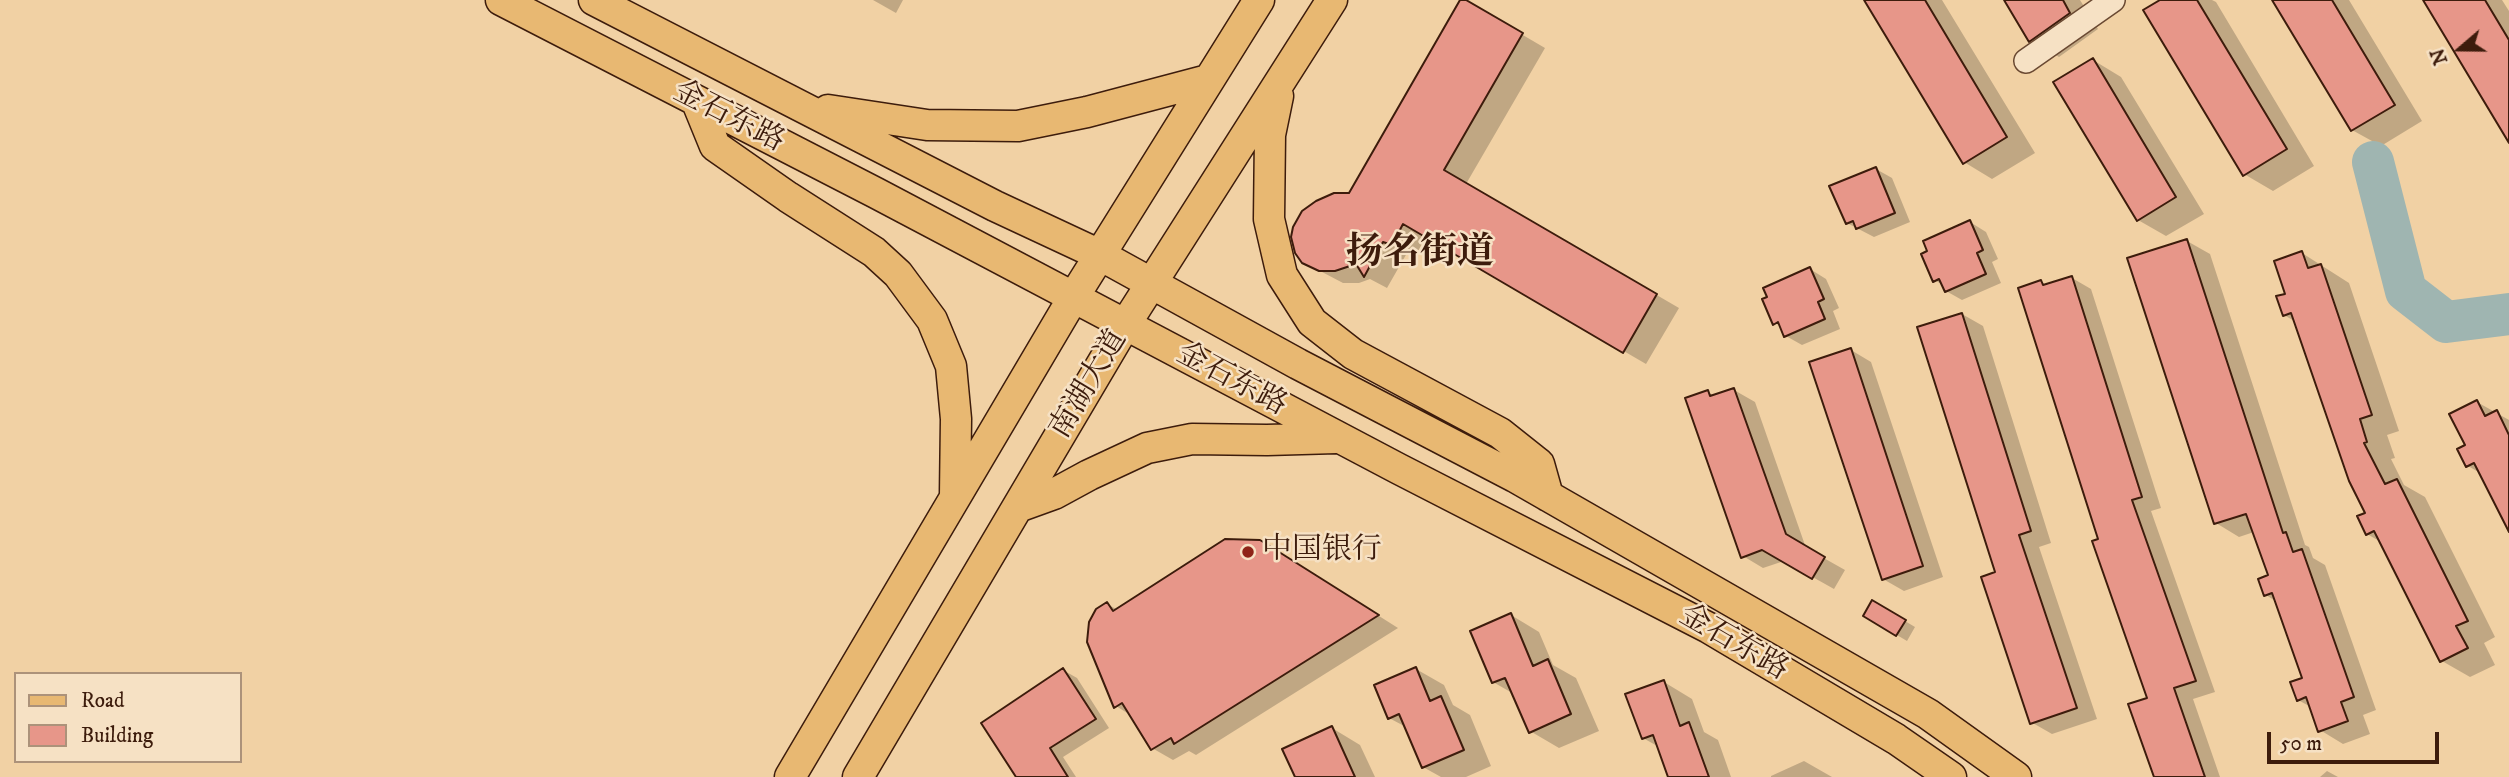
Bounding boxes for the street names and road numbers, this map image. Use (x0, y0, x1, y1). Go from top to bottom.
street label: 金石东路 (666, 75, 790, 161)
street label: 南湖大道 (1044, 324, 1136, 446)
street label: 金石东路 (1170, 337, 1292, 425)
street label: 金石东路 (1672, 598, 1794, 690)

